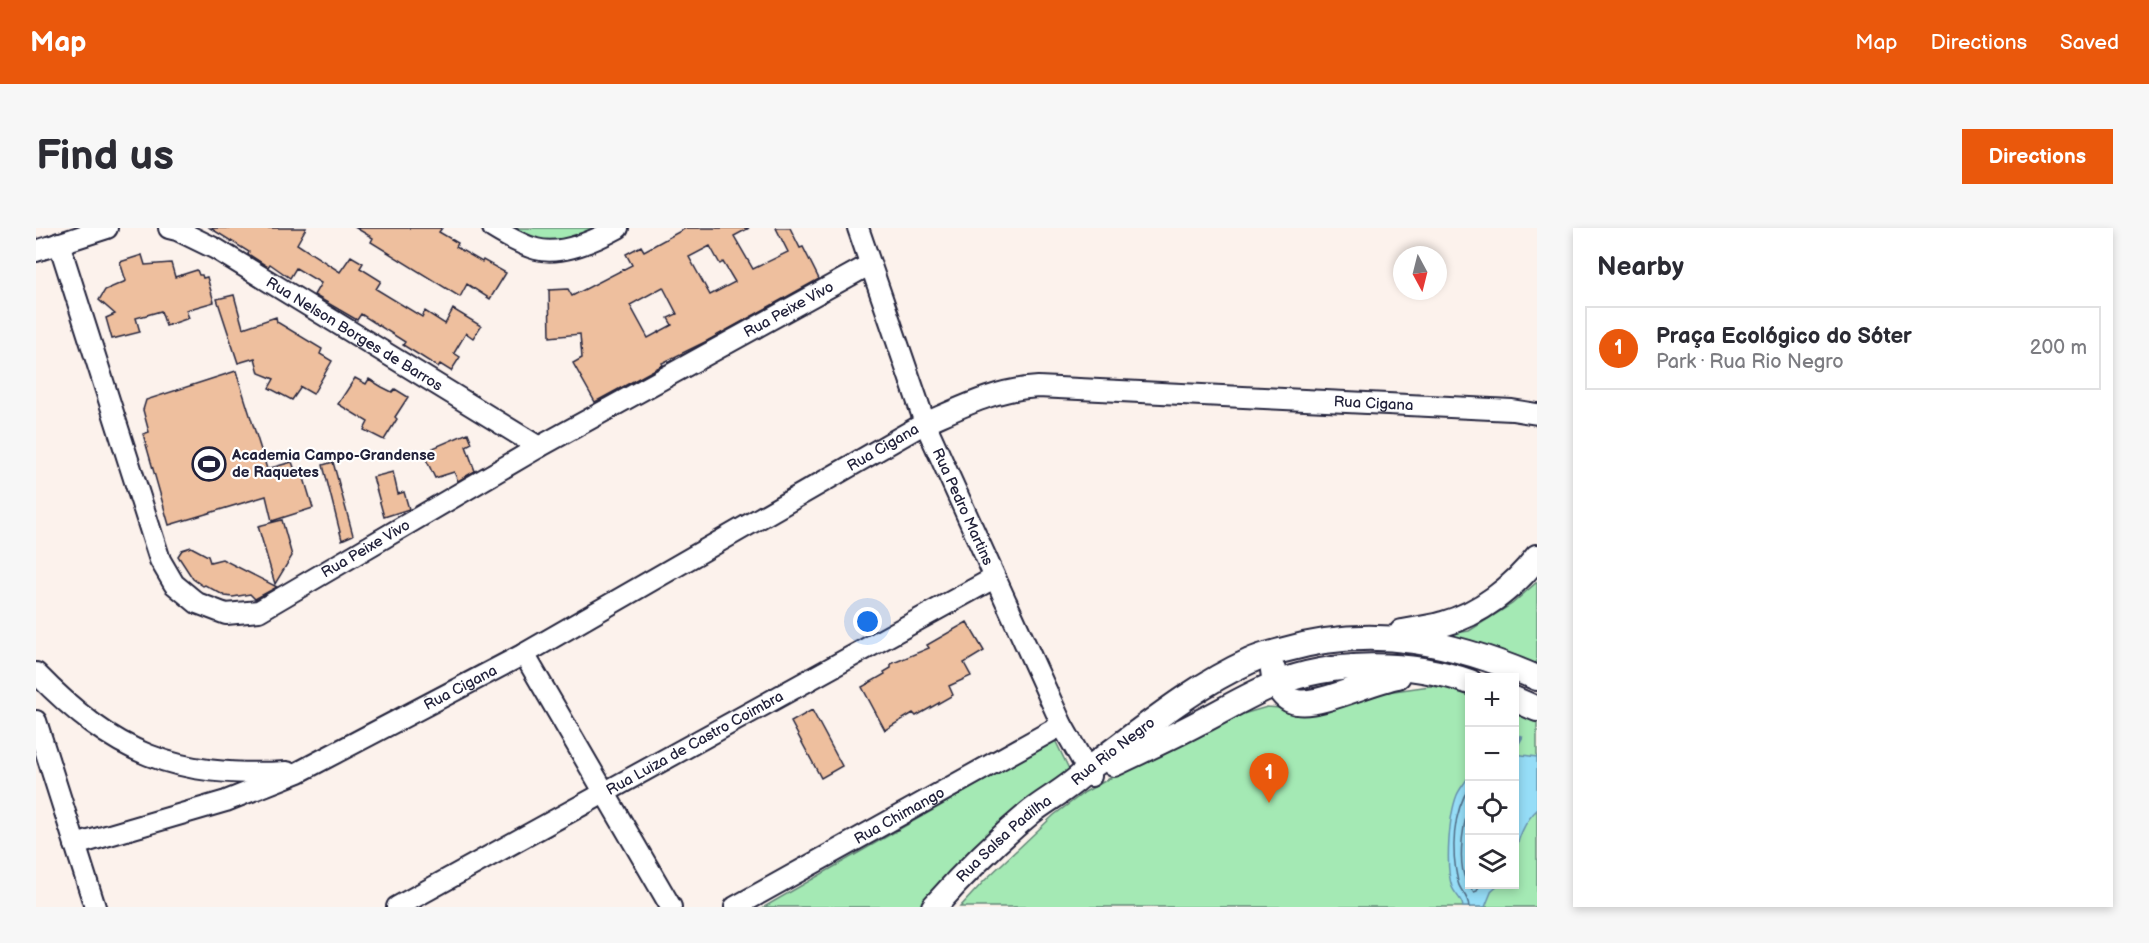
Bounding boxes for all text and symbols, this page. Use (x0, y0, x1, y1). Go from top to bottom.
text: Map (30, 26, 86, 59)
text: Map (1855, 30, 1898, 55)
text: Directions (1931, 30, 2027, 55)
text: Saved (2060, 30, 2119, 55)
button: Directions (1962, 129, 2113, 184)
text: Find us (36, 131, 174, 182)
north arrow (1393, 246, 1447, 300)
text: Nearby (1597, 252, 1684, 283)
street label: Rua Nelson Borges de Barros (262, 273, 446, 396)
street label: Rua Peixe Vivo (741, 277, 837, 342)
text: Praça Ecológico do Sóter (1656, 323, 1912, 350)
text: 1 (1614, 336, 1623, 360)
text: 200 m (2030, 336, 2087, 360)
text: Park · Rua Rio Negro (1656, 350, 1844, 374)
street label: Rua Cigana (1333, 392, 1414, 415)
street label: Rua Cigana (844, 420, 922, 476)
street label: Rua Pedro Martins (928, 445, 998, 569)
sports icon: Academia Campo-Grandense de Raquetes (191, 446, 227, 482)
place label: Academia Campo-Grandense de Raquetes (231, 446, 436, 482)
street label: Rua Peixe Vivo (318, 516, 414, 582)
your location (853, 607, 882, 636)
street label: Rua Cigana (421, 661, 500, 715)
map controls (1465, 673, 1519, 889)
button: + (1465, 673, 1519, 727)
street label: Rua Luiza de Castro Coimbra (603, 687, 787, 800)
street label: Rua Rio Negro (1068, 713, 1159, 790)
button: − (1465, 727, 1519, 781)
pin: 1 (1250, 754, 1288, 803)
button: locate (1465, 781, 1519, 835)
street label: Rua Chimango (851, 783, 948, 849)
street label: Rua Salsa Padilha (953, 791, 1055, 887)
button: layers (1465, 835, 1519, 889)

